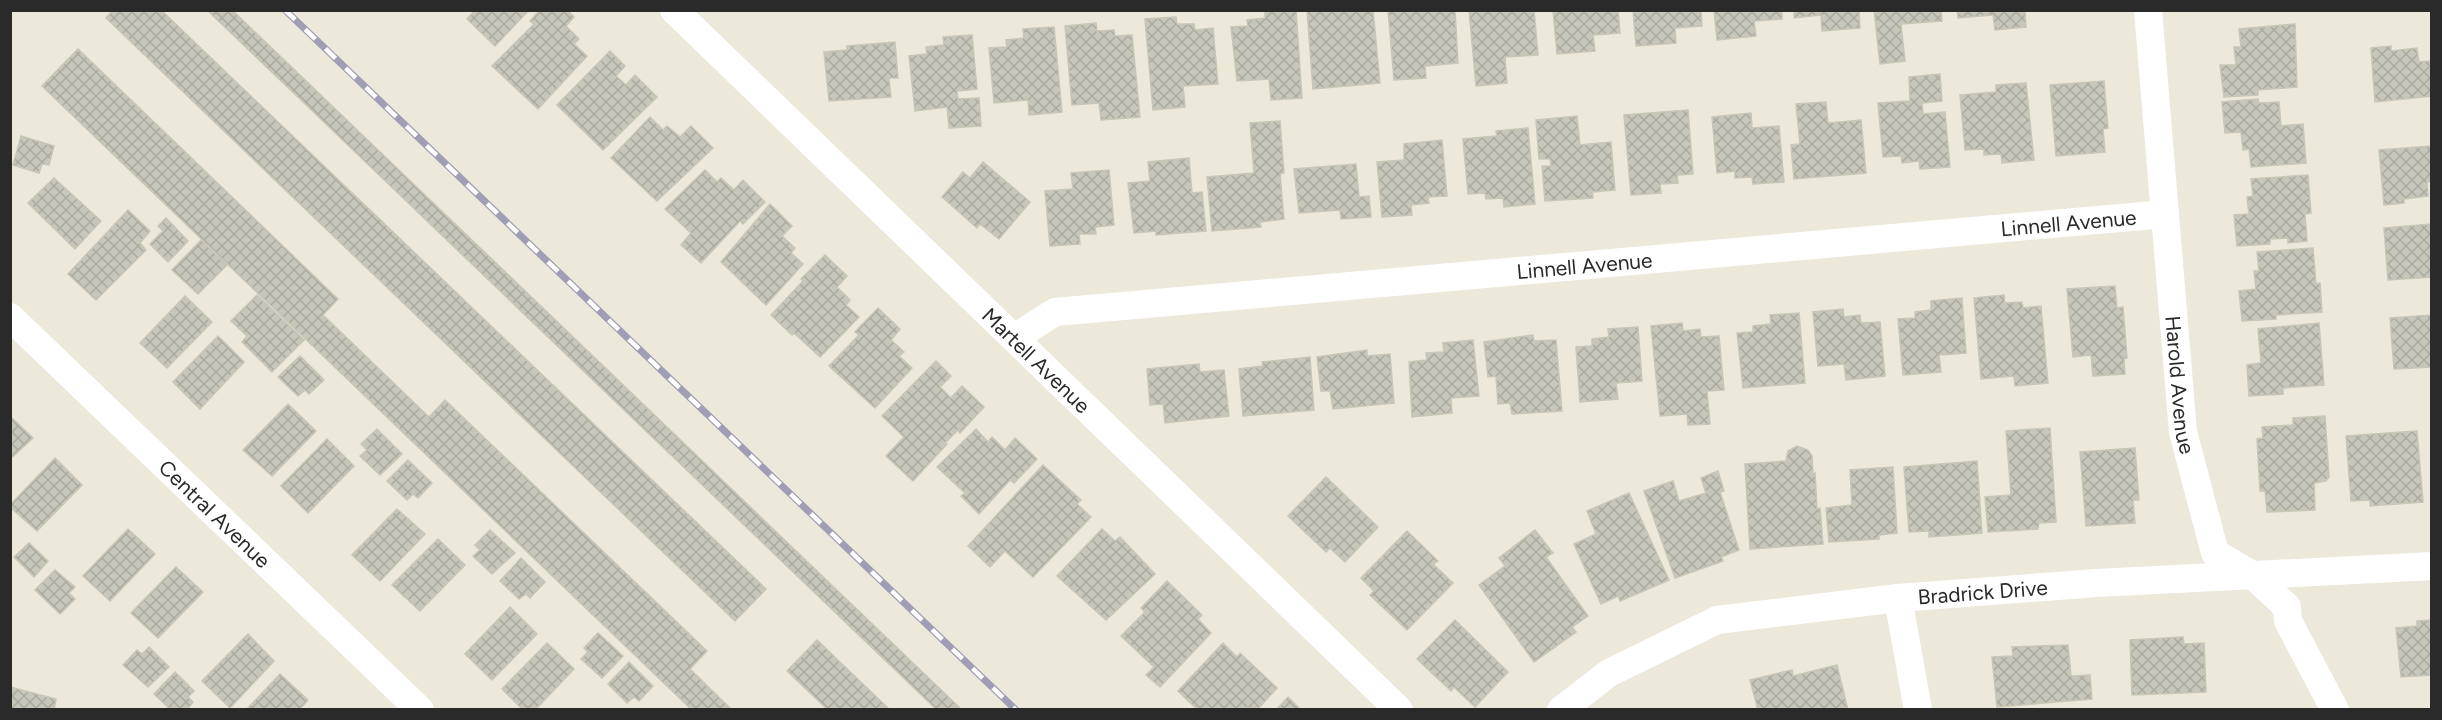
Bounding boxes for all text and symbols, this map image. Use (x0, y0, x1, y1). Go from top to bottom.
street label: Linnell Avenue (2000, 204, 2137, 241)
street label: Linnell Avenue (1515, 247, 1653, 284)
street label: Martell Avenue (977, 302, 1096, 418)
street label: Harold Avenue (2161, 314, 2201, 456)
street label: Central Avenue (154, 454, 276, 573)
street label: Bradrick Drive (1917, 574, 2048, 609)

